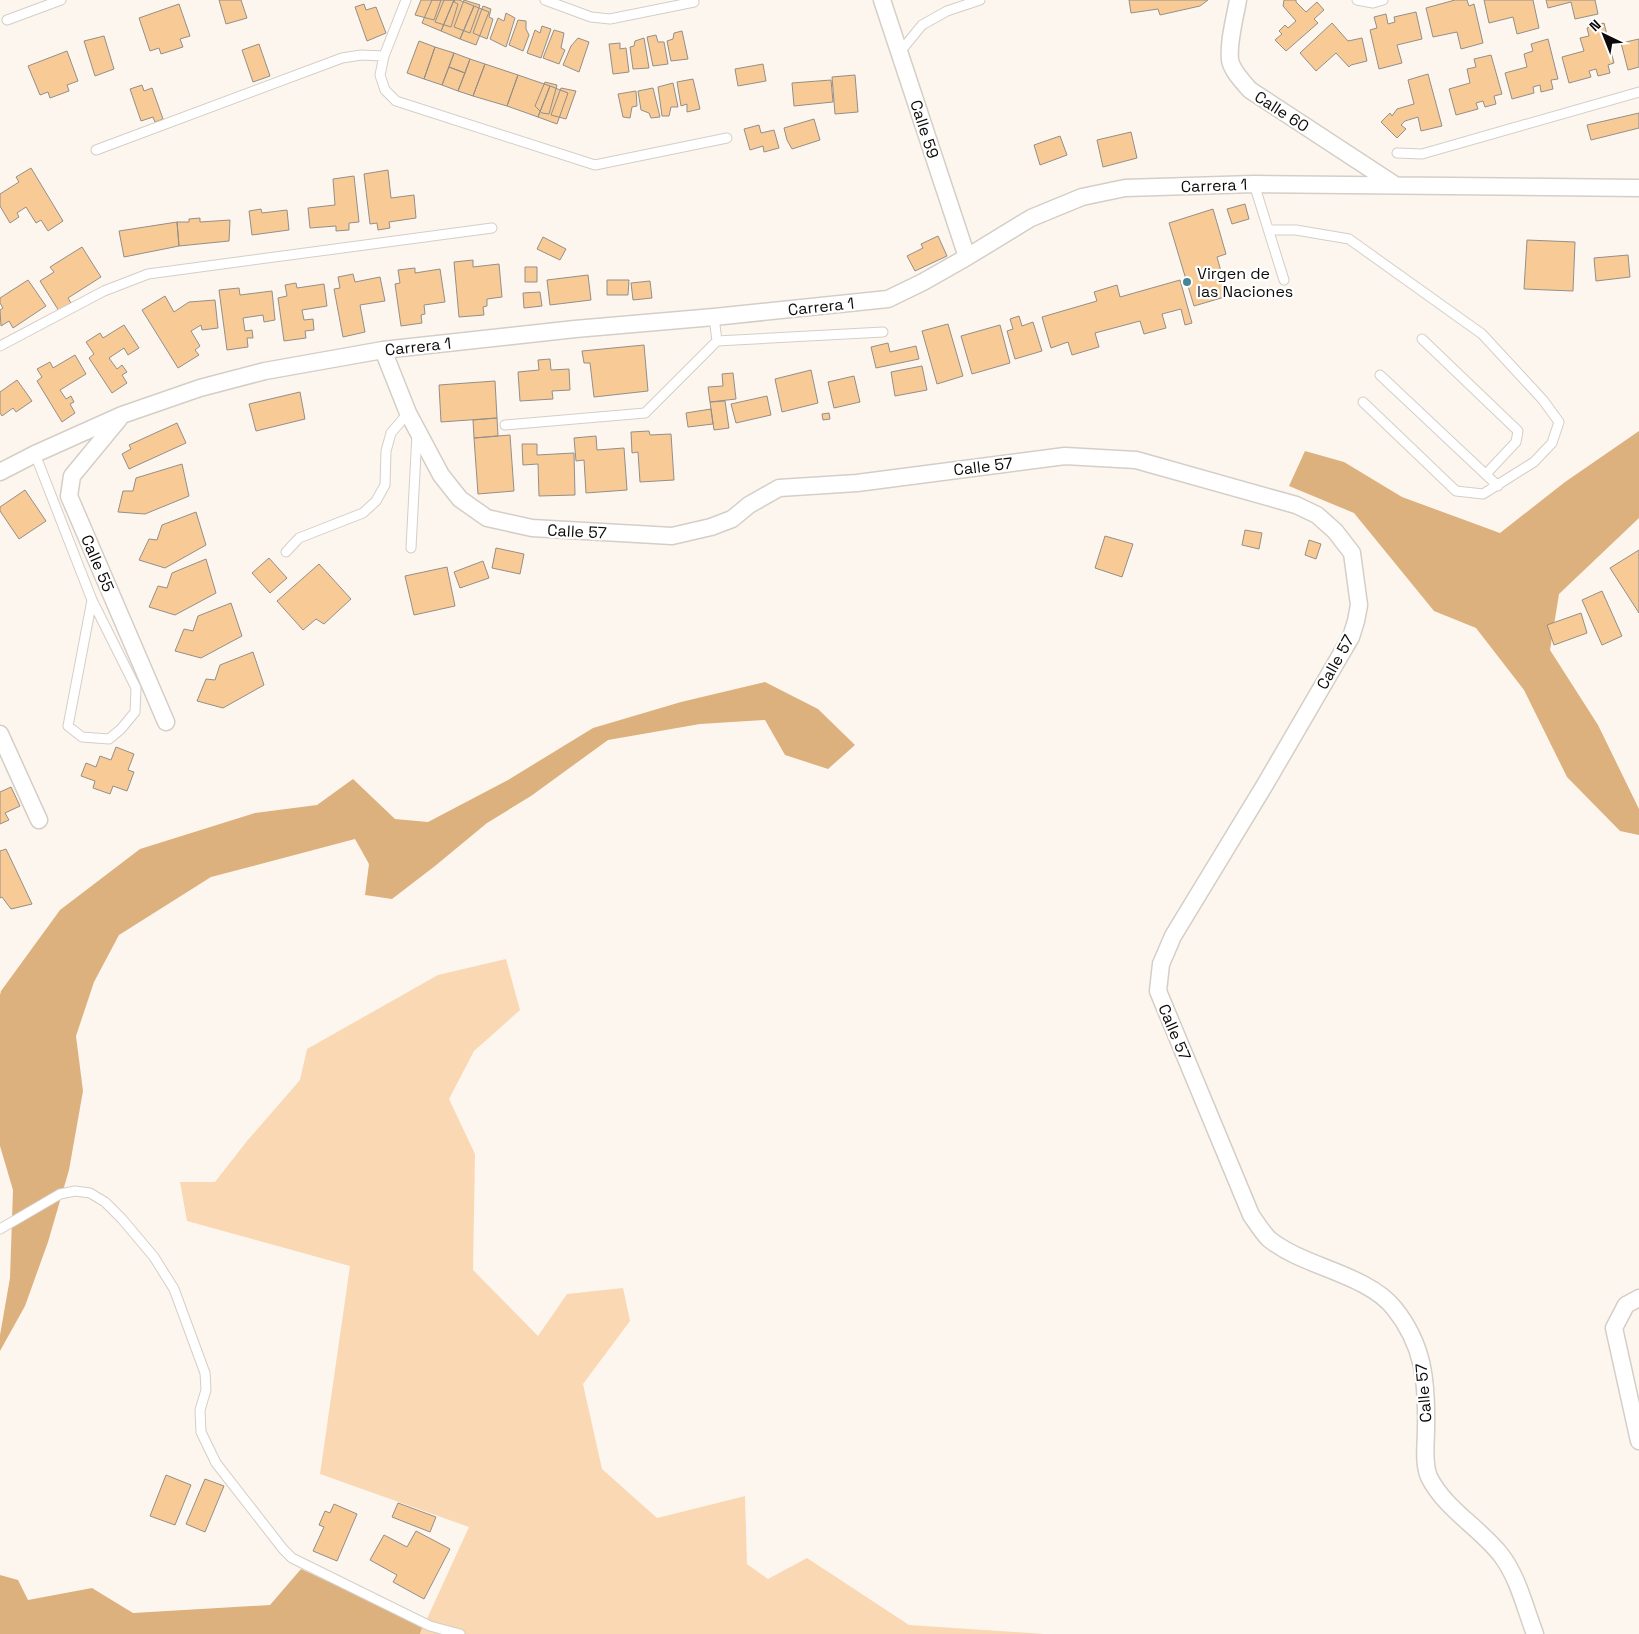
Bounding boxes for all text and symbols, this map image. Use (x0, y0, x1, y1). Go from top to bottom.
north arrow (1579, 10, 1629, 60)
text: N (1586, 16, 1605, 35)
street label: Calle 60 (1250, 86, 1313, 137)
street label: Calle 59 (905, 97, 944, 161)
street label: Carrera 1 (1180, 174, 1248, 197)
place label: Virgen de las Naciones (1197, 263, 1293, 302)
marker: Virgen de las Naciones (1181, 276, 1193, 288)
street label: Carrera 1 (787, 293, 855, 320)
street label: Carrera 1 (384, 333, 452, 360)
street label: Calle 57 (952, 452, 1014, 481)
street label: Calle 57 (547, 519, 607, 544)
street label: Calle 55 (76, 531, 119, 595)
street label: Calle 57 (1312, 631, 1359, 693)
street label: Calle 57 (1153, 1001, 1196, 1064)
street label: Calle 57 (1410, 1362, 1437, 1423)

